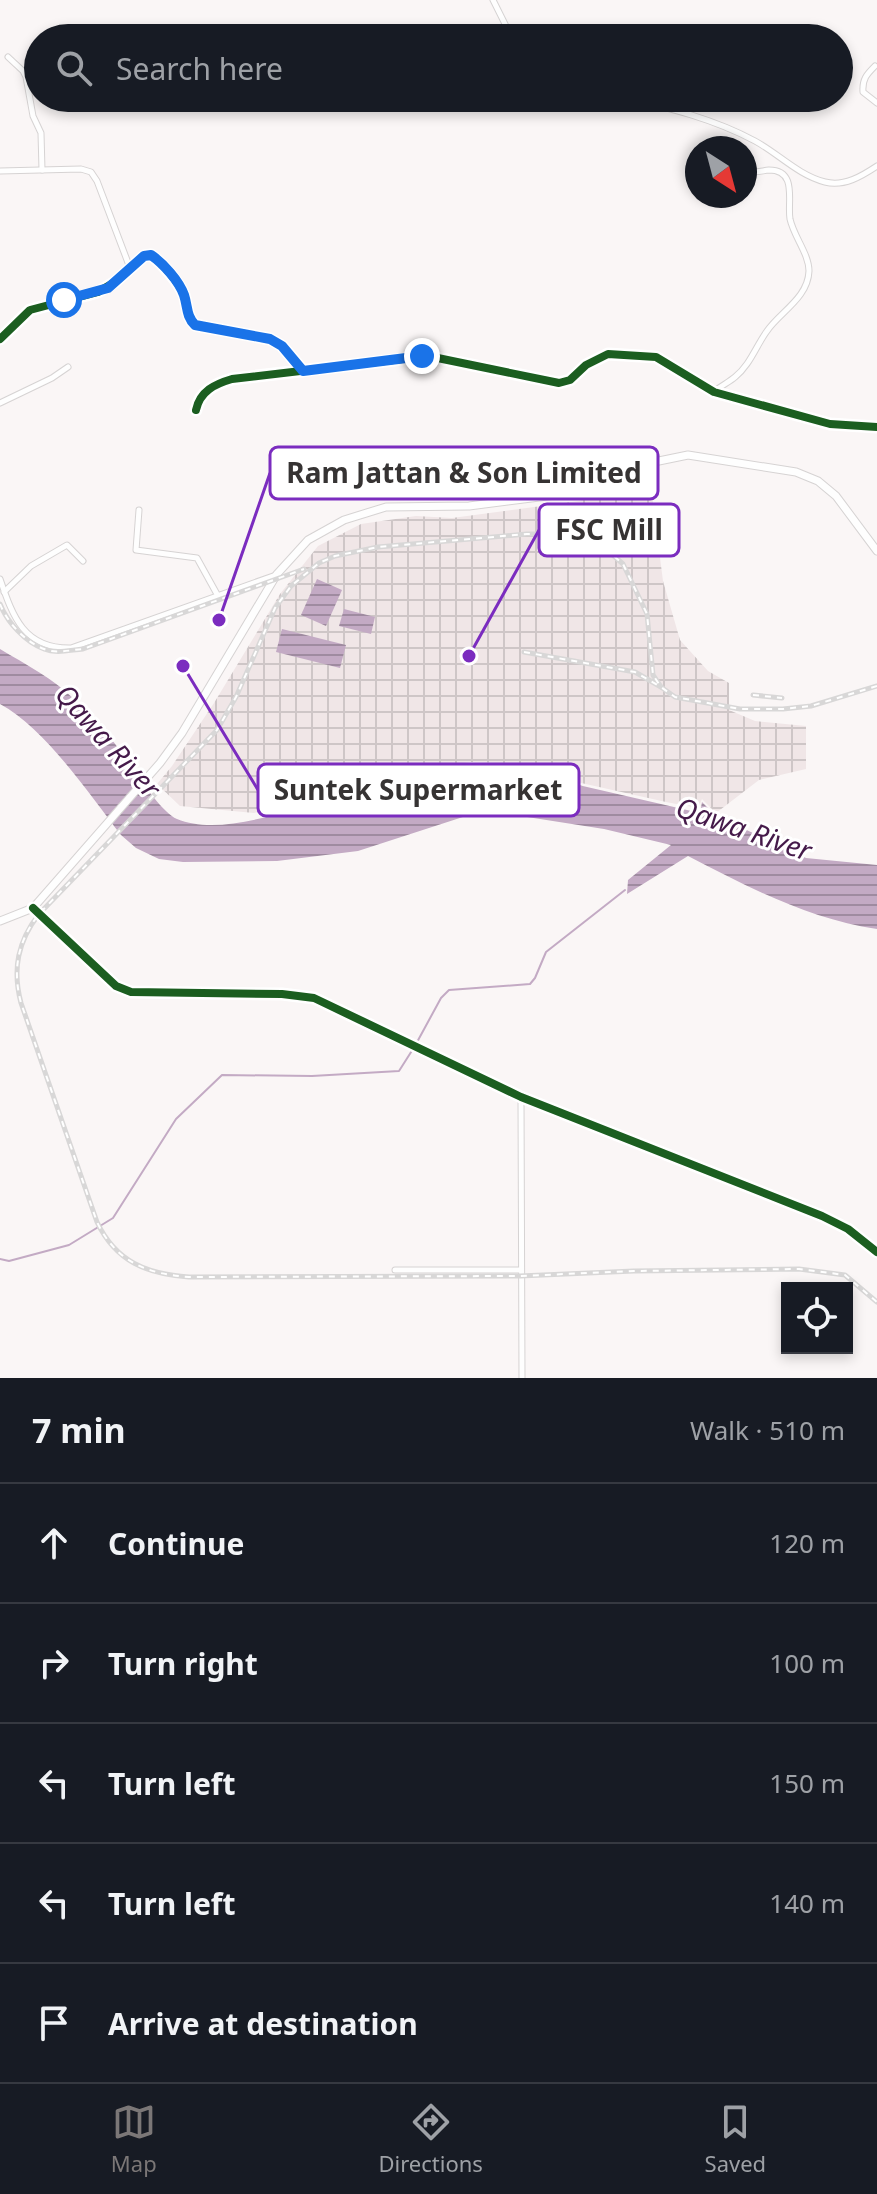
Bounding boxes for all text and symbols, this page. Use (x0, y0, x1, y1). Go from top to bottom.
search box (24, 24, 853, 112)
icon: search (52, 46, 96, 90)
text: Search here (116, 48, 283, 89)
north arrow (685, 136, 757, 208)
route start (46, 282, 82, 318)
route end (404, 338, 440, 374)
callout: Ram Jattan & Son Limited (270, 447, 658, 499)
text: Ram Jattan & Son Limited (286, 453, 642, 491)
callout: FSC Mill (539, 504, 679, 556)
text: FSC Mill (555, 510, 663, 548)
water label: Qawa River (47, 675, 171, 807)
callout: Suntek Supermarket (258, 764, 579, 816)
text: Suntek Supermarket (274, 770, 562, 808)
water label: Qawa River (671, 787, 819, 870)
map controls (781, 1282, 853, 1354)
button: locate (781, 1282, 853, 1354)
text: 7 min (32, 1407, 126, 1453)
text: Walk · 510 m (690, 1412, 845, 1448)
icon: ahead (32, 1521, 76, 1565)
text: Continue (108, 1523, 244, 1564)
text: 120 m (769, 1525, 845, 1561)
icon: right (32, 1641, 76, 1685)
text: Turn right (108, 1643, 258, 1684)
text: 100 m (769, 1645, 845, 1681)
icon: left (32, 1761, 76, 1805)
text: Turn left (108, 1763, 236, 1804)
text: 150 m (769, 1765, 845, 1801)
icon: left (32, 1881, 76, 1925)
text: Turn left (108, 1883, 236, 1924)
text: 140 m (769, 1885, 845, 1921)
icon: arrive (32, 2001, 76, 2045)
text: Arrive at destination (108, 2003, 418, 2044)
tab: Map (111, 2100, 157, 2178)
tab: Directions (378, 2100, 483, 2178)
tab: Saved (705, 2100, 766, 2178)

